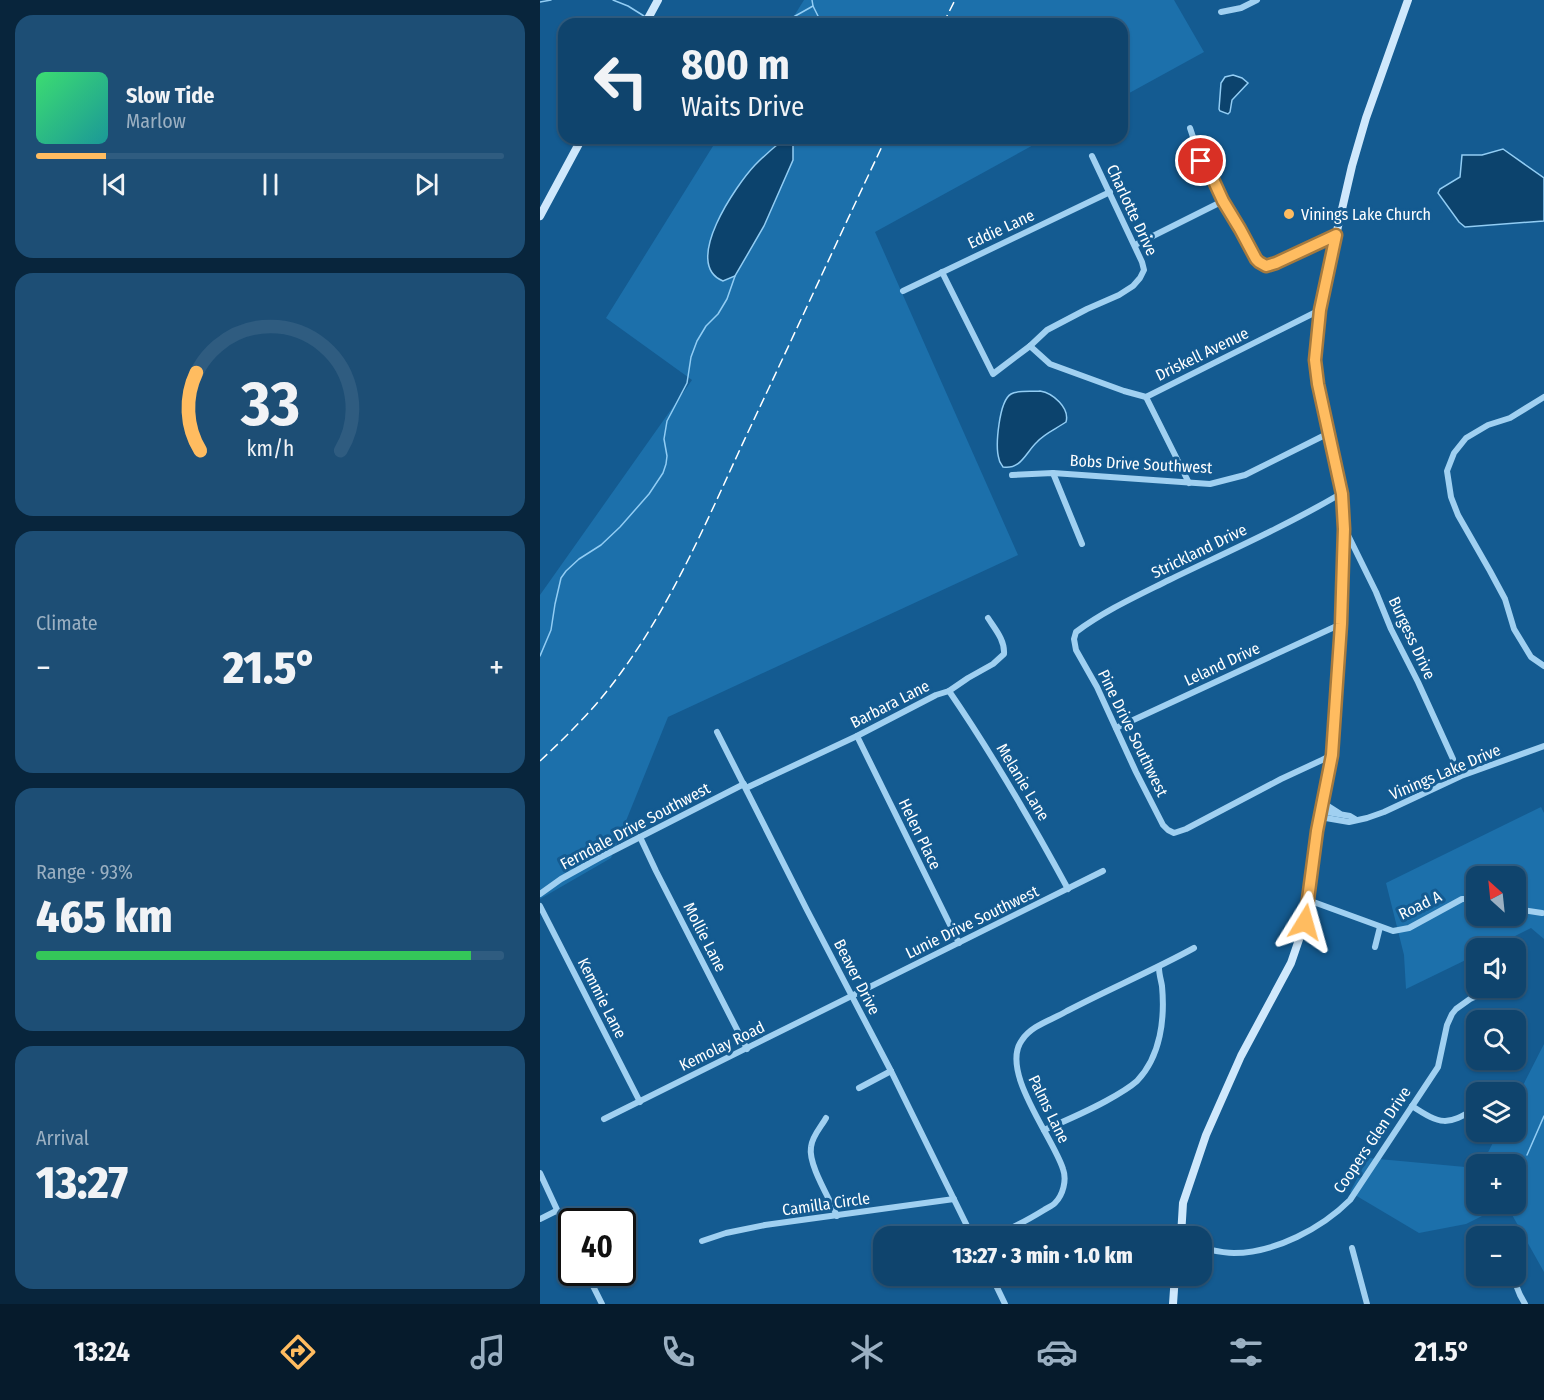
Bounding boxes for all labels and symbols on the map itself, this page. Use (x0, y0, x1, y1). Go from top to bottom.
pin (1175, 135, 1226, 186)
street label: Charlotte Drive (1103, 162, 1161, 259)
street label: Eddie Lane (965, 205, 1037, 253)
place label: Vinings Lake Church (1301, 205, 1431, 224)
marker: Vinings Lake Church (1282, 207, 1296, 221)
street label: Driskell Avenue (1152, 323, 1252, 385)
street label: Bobs Drive Southwest (1069, 451, 1214, 477)
street label: Strickland Drive (1148, 520, 1250, 582)
street label: Burgess Drive (1385, 594, 1439, 682)
street label: Leland Drive (1181, 638, 1263, 690)
street label: Pine Drive Southwest (1094, 666, 1172, 800)
street label: Barbara Lane (847, 676, 933, 732)
street label: Melanie Lane (993, 740, 1053, 824)
street label: Vinings Lake Drive (1387, 740, 1503, 804)
street label: Ferndale Drive Southwest (557, 778, 714, 874)
street label: Helen Place (895, 795, 945, 873)
north arrow (1466, 866, 1526, 926)
street label: Lunie Drive Southwest (902, 881, 1042, 962)
street label: Road A (1395, 886, 1445, 923)
position arrow (1273, 890, 1337, 954)
street label: Mollie Lane (679, 899, 731, 975)
street label: Beaver Drive (830, 936, 884, 1018)
street label: Kemmie Lane (574, 955, 630, 1041)
street label: Kemolay Road (676, 1017, 768, 1075)
street label: Palms Lane (1024, 1072, 1074, 1146)
street label: Coopers Glen Drive (1329, 1083, 1415, 1197)
street label: Camilla Circle (781, 1188, 871, 1220)
speed limit sign: 40 (558, 1208, 636, 1286)

